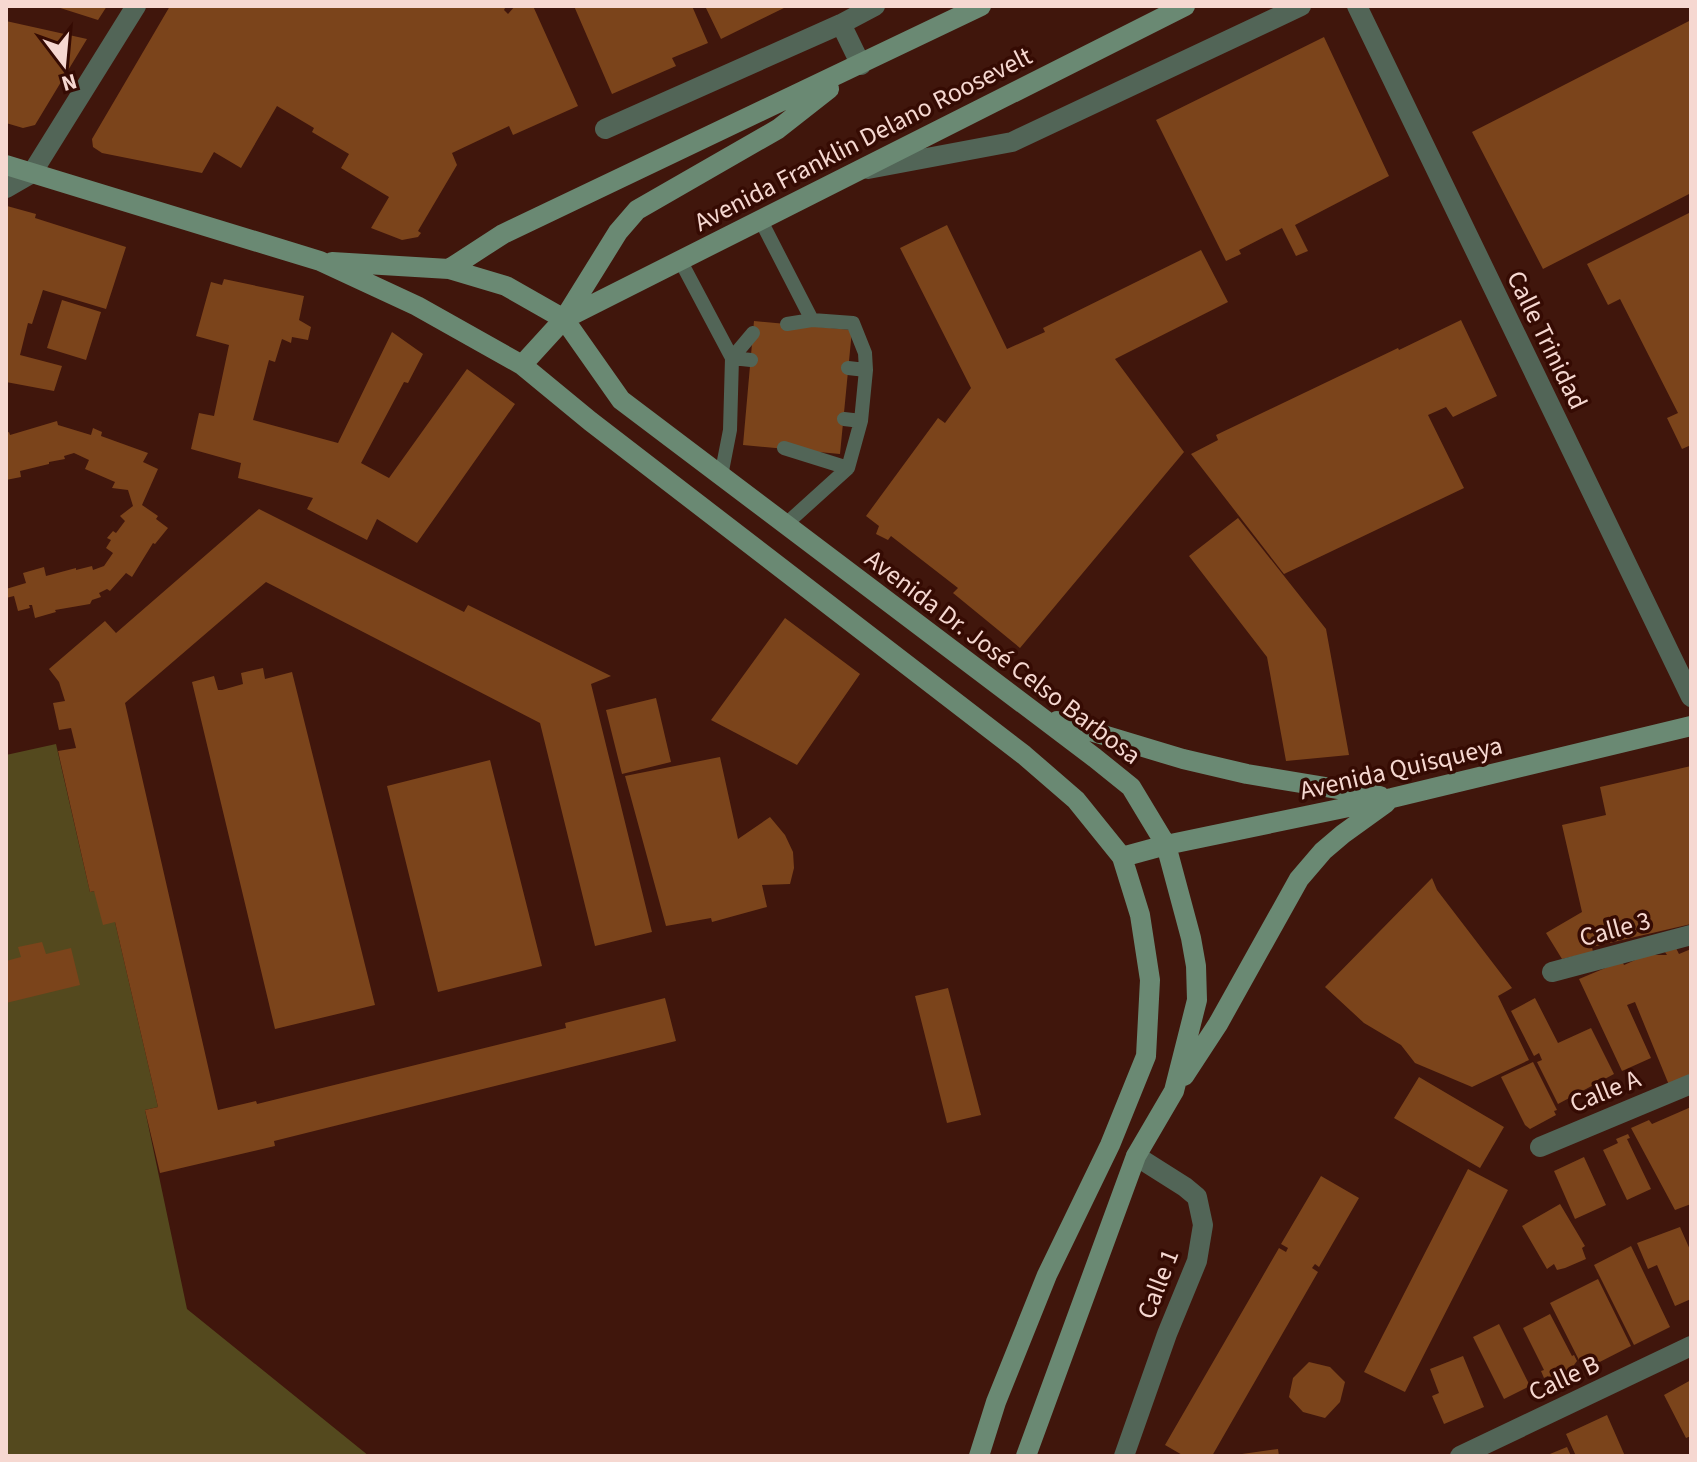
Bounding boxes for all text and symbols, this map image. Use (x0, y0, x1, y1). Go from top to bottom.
north arrow (24, 24, 104, 104)
street label: Avenida Franklin Delano Roosevelt (688, 37, 1039, 241)
text: N (58, 65, 81, 100)
street label: Calle Trinidad (1497, 264, 1597, 416)
street label: Avenida Dr. José Celso Barbosa (857, 541, 1149, 773)
street label: Avenida Quisqueya (1296, 727, 1506, 809)
street label: Calle 3 (1575, 902, 1655, 956)
street label: Calle A (1564, 1060, 1647, 1122)
street label: Calle 1 (1128, 1244, 1188, 1324)
street label: Calle B (1522, 1345, 1606, 1411)

